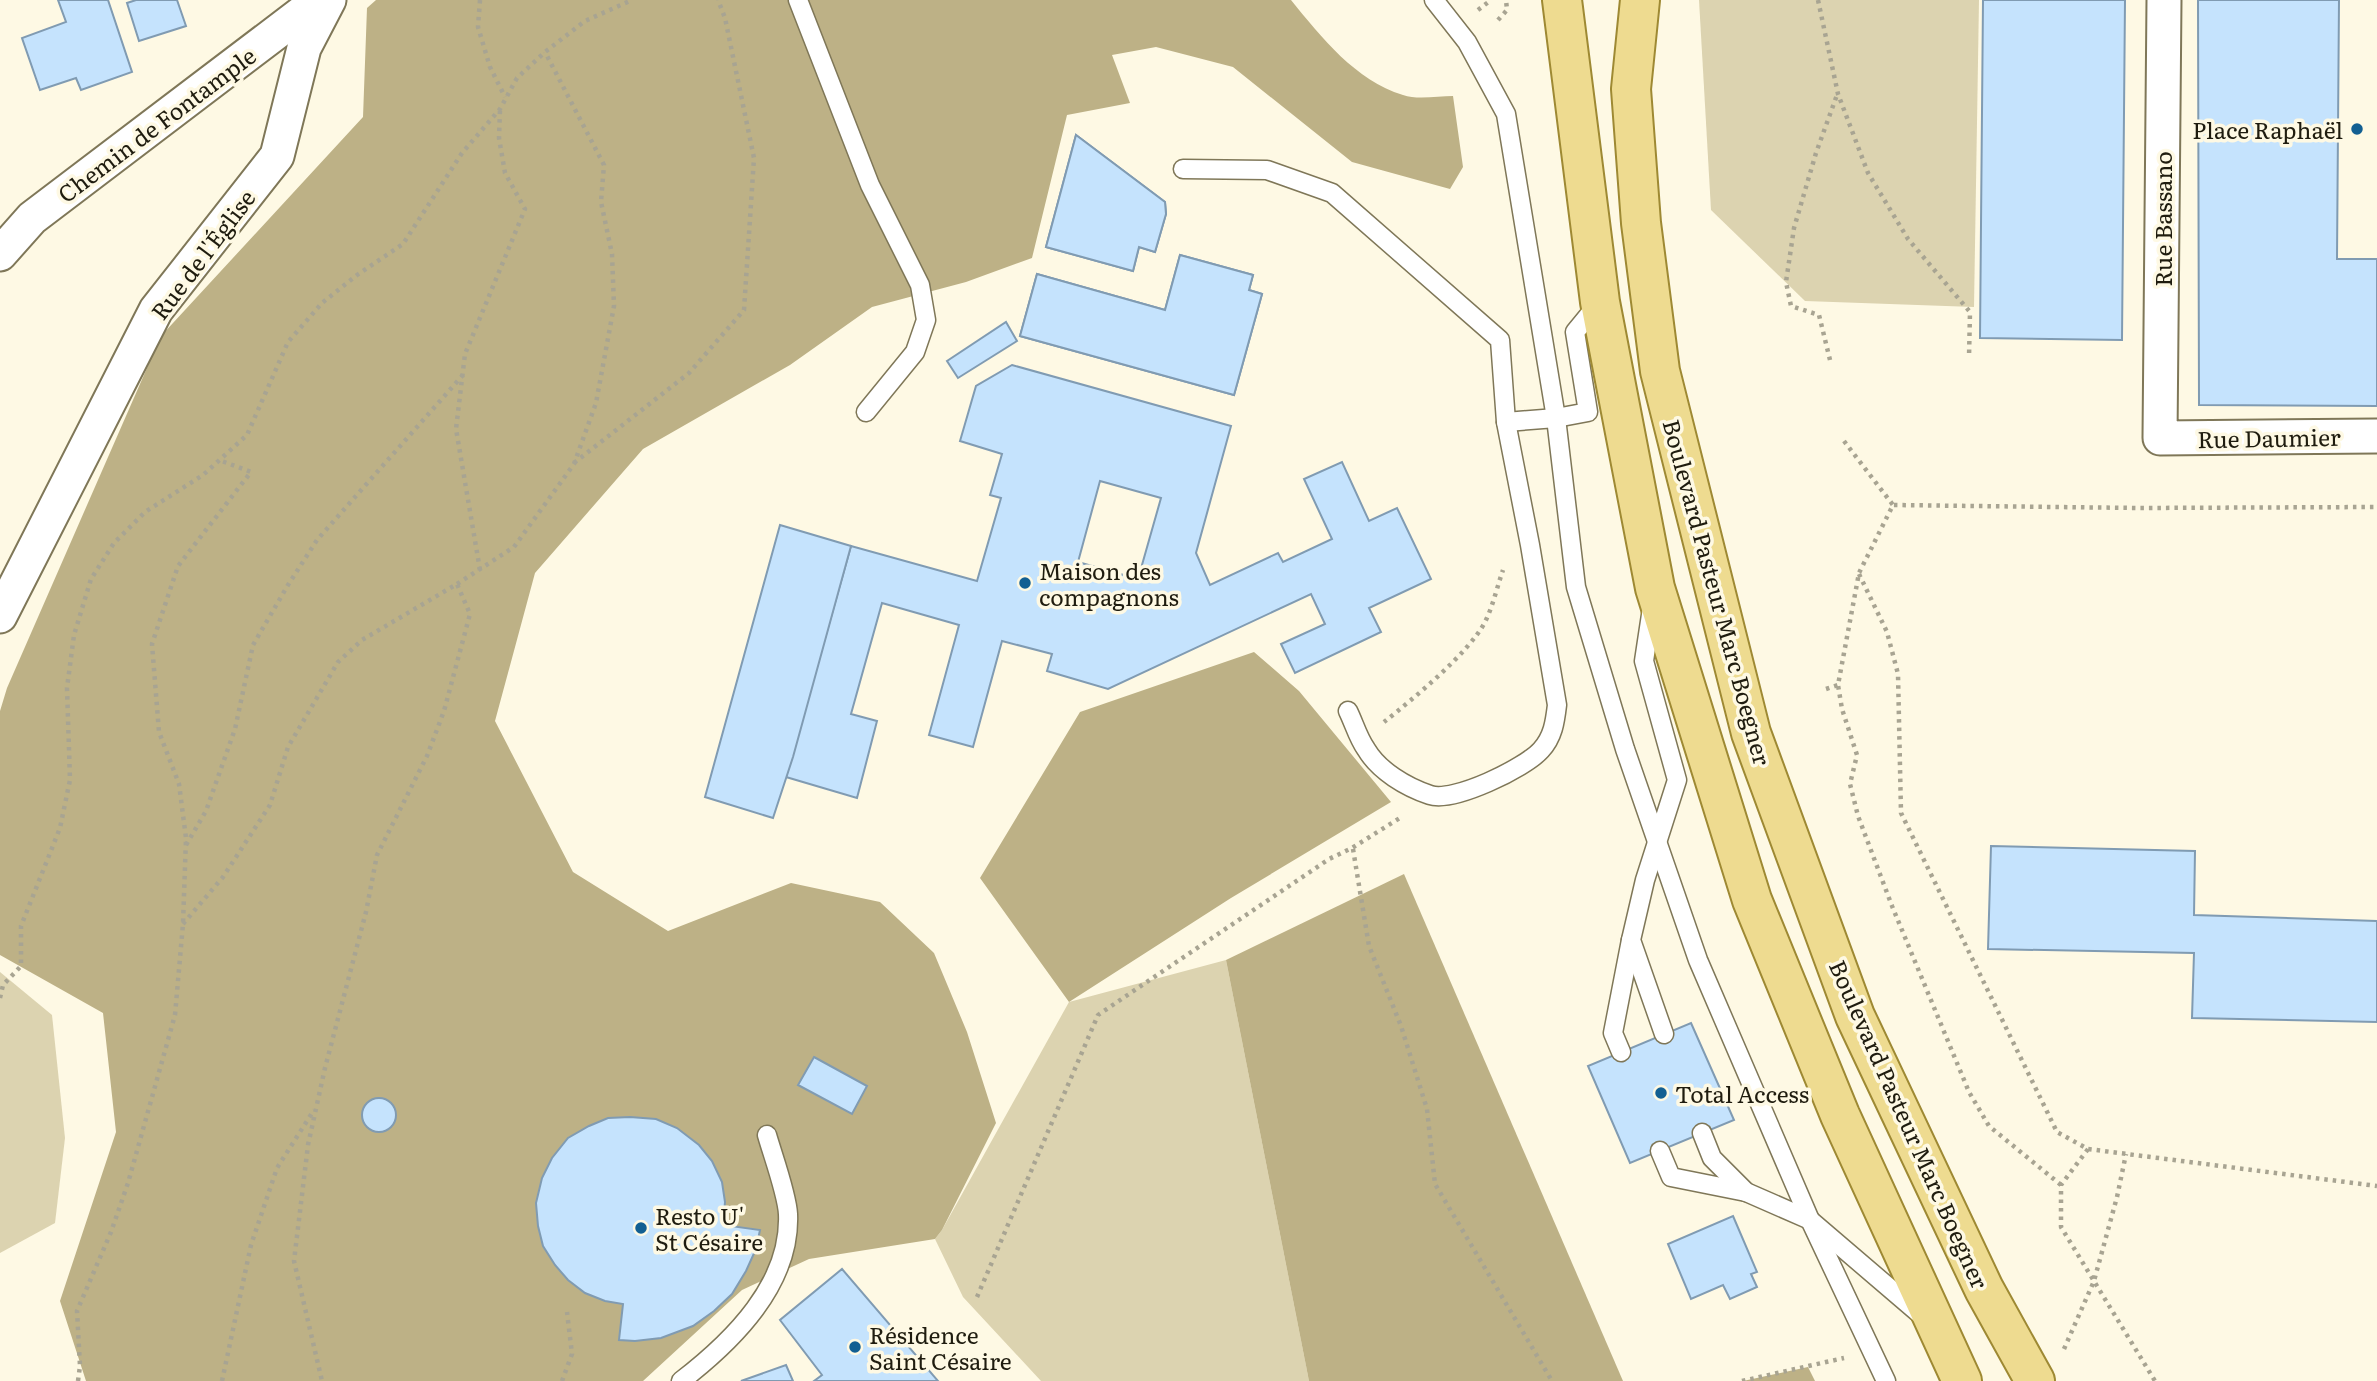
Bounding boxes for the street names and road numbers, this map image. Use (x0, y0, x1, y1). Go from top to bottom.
street label: Chemin de Fontample (50, 38, 262, 210)
street label: Rue Bassano (2145, 151, 2179, 287)
street label: Rue de l'Église (142, 182, 262, 326)
street label: Boulevard Pasteur Marc Boegner (1655, 415, 1781, 769)
street label: Rue Daumier (2197, 419, 2341, 455)
street label: Boulevard Pasteur Marc Boegner (1822, 954, 1998, 1294)

